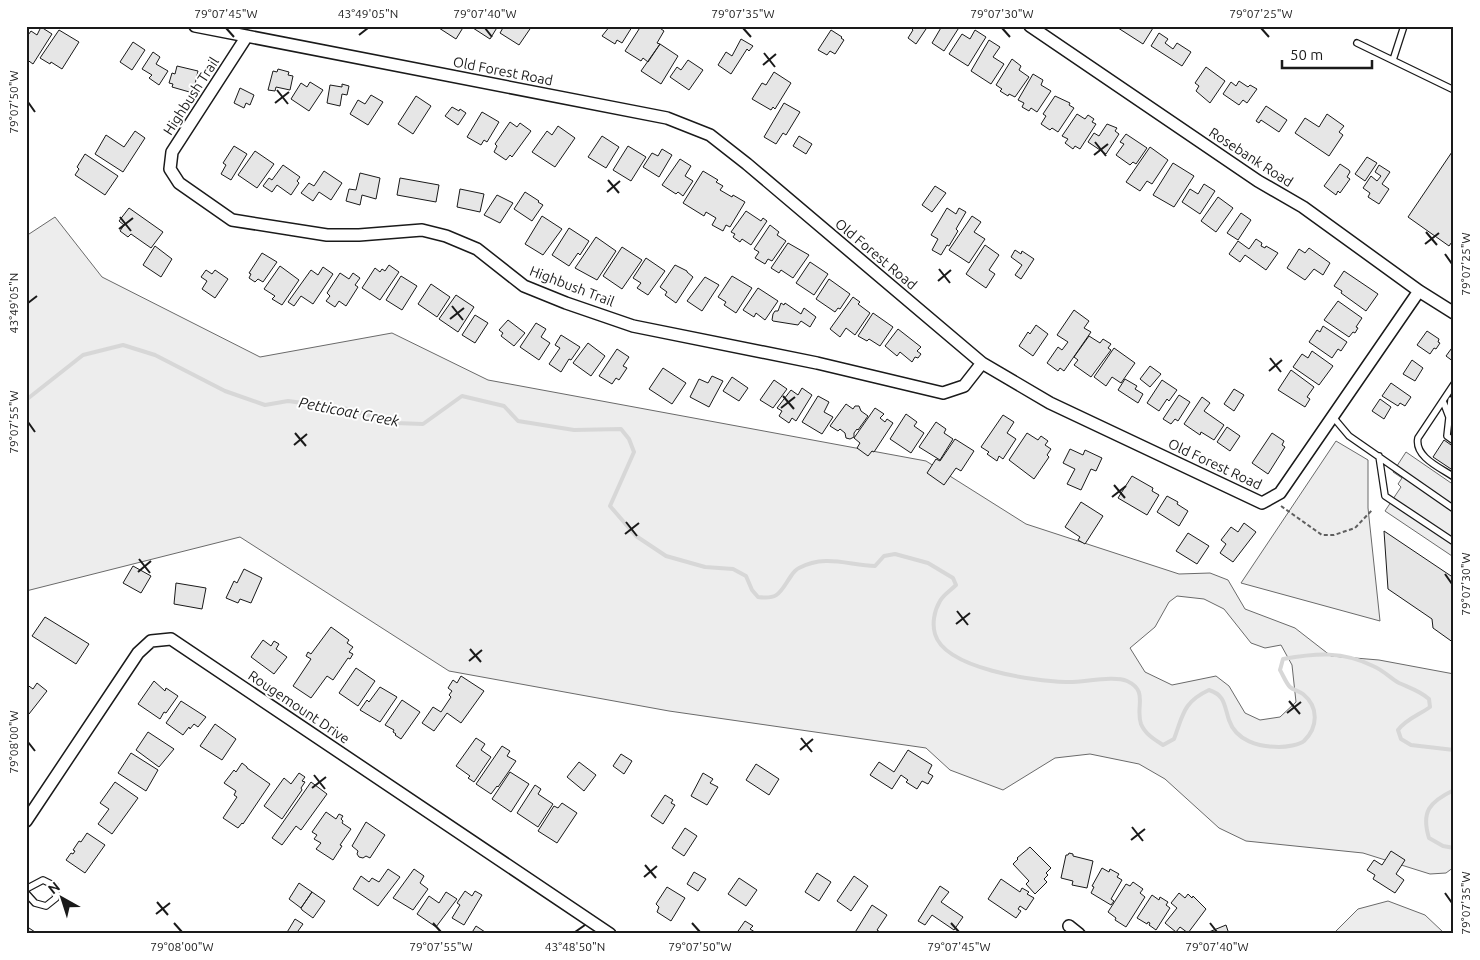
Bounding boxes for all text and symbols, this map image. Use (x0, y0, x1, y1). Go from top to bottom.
text: 79°07'45"W (194, 7, 258, 20)
text: 43°49'05"N (338, 7, 398, 20)
text: 79°07'40"W (453, 7, 517, 20)
text: 79°07'35"W (711, 7, 775, 20)
text: 79°07'30"W (970, 7, 1034, 20)
text: 79°07'25"W (1229, 7, 1293, 20)
scale bar (1282, 38, 1372, 70)
text: 50 m (1290, 46, 1323, 63)
street label: Old Forest Road (452, 53, 554, 89)
street label: Highbush Trail (160, 54, 222, 138)
text: 79°07'50"W (7, 70, 20, 134)
street label: Rosebank Road (1206, 124, 1296, 190)
street label: Old Forest Road (832, 215, 920, 293)
text: 79°07'25"W (1459, 232, 1472, 296)
street label: Highbush Trail (527, 262, 617, 310)
text: 43°49'05"N (7, 273, 20, 333)
text: 79°07'55"W (7, 390, 20, 454)
water label: Petticoat Creek (297, 393, 401, 430)
street label: Old Forest Road (1166, 435, 1264, 493)
text: 79°07'30"W (1459, 552, 1472, 616)
street label: Rougemount Drive (245, 667, 353, 747)
text: 79°08'00"W (7, 710, 20, 774)
text: 79°07'35"W (1459, 871, 1472, 935)
north arrow (38, 872, 88, 922)
text: N (45, 878, 63, 897)
text: 79°08'00"W (150, 940, 214, 953)
text: 79°07'55"W (409, 940, 473, 953)
text: 43°48'50"N (545, 940, 605, 953)
text: 79°07'50"W (668, 940, 732, 953)
text: 79°07'45"W (927, 940, 991, 953)
text: 79°07'40"W (1185, 940, 1249, 953)

